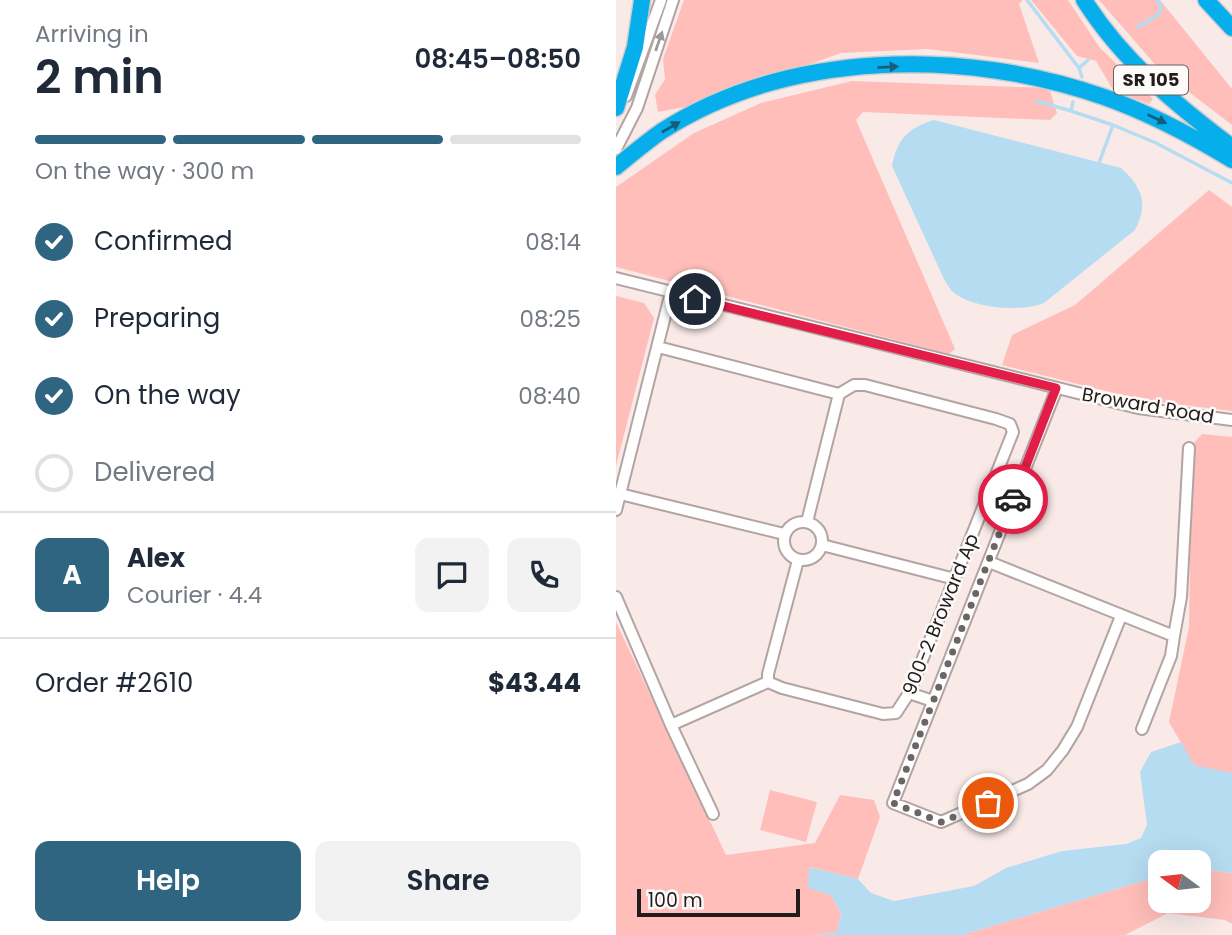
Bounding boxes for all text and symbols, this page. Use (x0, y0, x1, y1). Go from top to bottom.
text: Arriving in (35, 18, 149, 50)
one-way arrow (654, 30, 665, 51)
text: 08:45–08:50 (415, 41, 581, 77)
text: 2 min (35, 45, 164, 109)
one-way arrow (877, 61, 899, 72)
road number: SR 105 (1114, 66, 1188, 94)
one-way arrow (1146, 113, 1167, 124)
one-way arrow (661, 121, 681, 133)
text: On the way · 300 m (35, 155, 254, 187)
icon: check (35, 223, 73, 261)
text: Confirmed (94, 223, 232, 259)
text: 08:14 (525, 226, 581, 258)
pin (665, 269, 725, 329)
icon: home (676, 280, 714, 318)
icon: check (35, 300, 73, 338)
text: Preparing (94, 300, 220, 336)
text: 08:25 (519, 303, 581, 335)
icon: check (35, 377, 73, 415)
text: On the way (94, 377, 241, 413)
text: 08:40 (518, 380, 581, 412)
street label: Broward Road (1080, 381, 1216, 430)
text: Delivered (94, 454, 215, 490)
courier (978, 464, 1048, 534)
icon: car (994, 480, 1032, 518)
street label: 900-2 Broward Ap (896, 529, 985, 699)
button: chat (415, 538, 489, 612)
button: phone (507, 538, 581, 612)
text: Alex (127, 540, 185, 576)
text: A (62, 557, 82, 593)
text: Courier · 4.4 (127, 579, 262, 611)
text: Order #2610 (35, 665, 193, 701)
text: $43.44 (488, 665, 581, 701)
pin (958, 773, 1018, 833)
icon: bag (969, 784, 1007, 822)
button: Help (35, 841, 301, 921)
button: Share (315, 841, 581, 921)
north arrow (1148, 850, 1211, 914)
map controls (1148, 850, 1211, 913)
scale bar (637, 886, 800, 918)
text: 100 m (648, 887, 703, 914)

